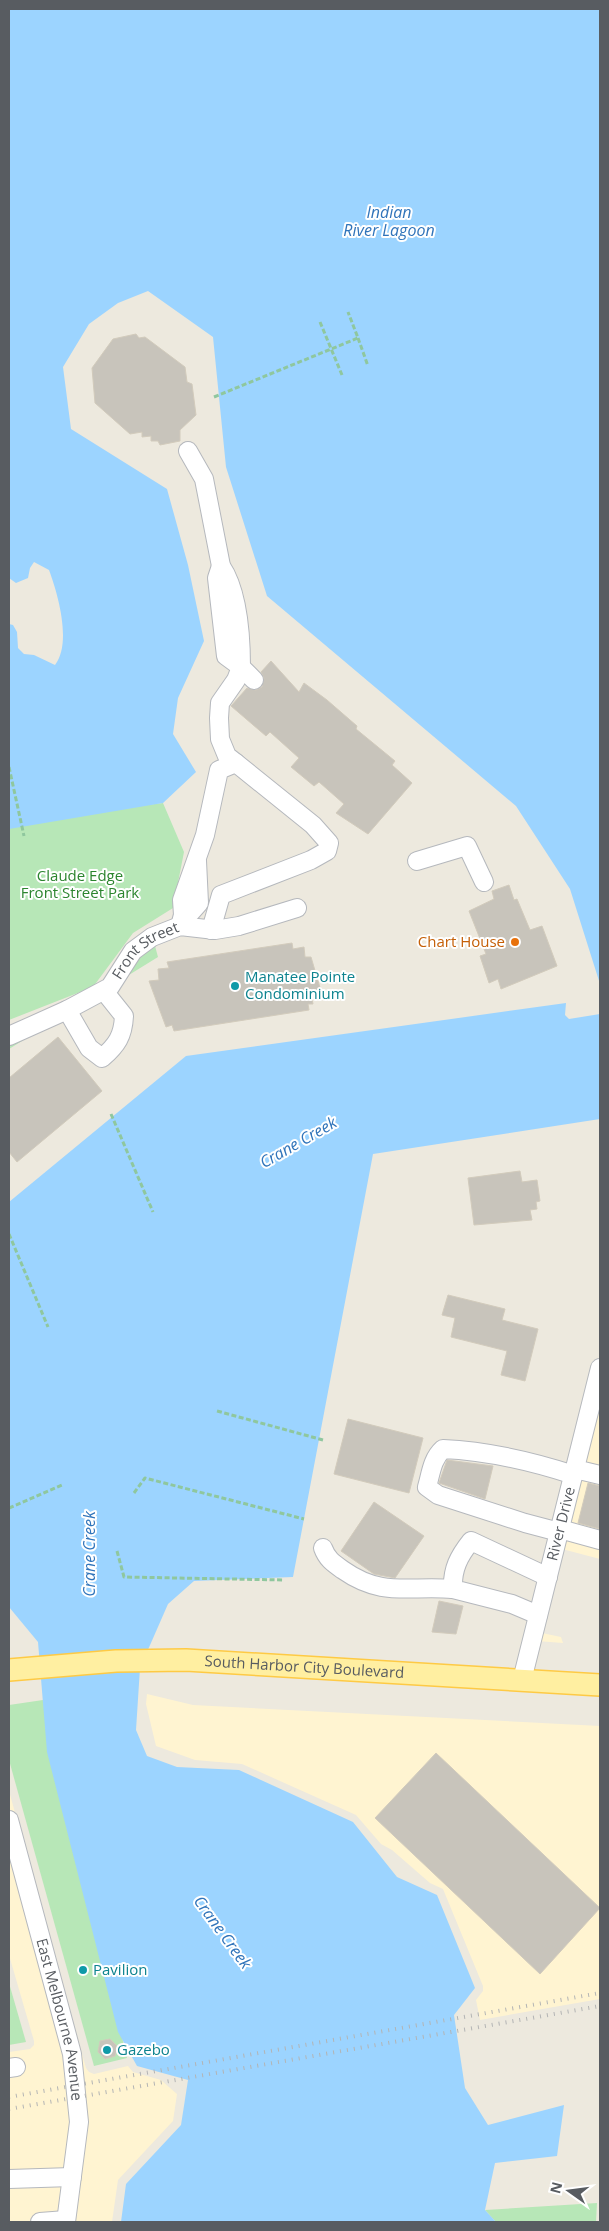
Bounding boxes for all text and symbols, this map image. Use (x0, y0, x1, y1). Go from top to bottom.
water label: Indian River Lagoon (343, 201, 435, 241)
park label: Claude Edge Front Street Park (21, 865, 139, 902)
street label: Front Street (107, 917, 181, 983)
place label: Chart House (418, 931, 505, 951)
marker: Chart House (509, 936, 521, 948)
place label: Manatee Pointe Condominium (245, 966, 355, 1003)
marker: Manatee Pointe Condominium (229, 980, 241, 992)
water label: Crane Creek (255, 1110, 342, 1173)
street label: River Drive (541, 1484, 579, 1563)
water label: Crane Creek (78, 1510, 100, 1597)
street label: South Harbor City Boulevard (204, 1650, 405, 1682)
water label: Crane Creek (189, 1891, 258, 1974)
street label: East Melbourne Avenue (32, 1936, 88, 2101)
place label: Pavilion (93, 1959, 147, 1979)
marker: Pavilion (77, 1964, 89, 1976)
place label: Gazebo (117, 2039, 170, 2059)
marker: Gazebo (101, 2044, 113, 2056)
north arrow (544, 2166, 594, 2216)
text: N (545, 2180, 566, 2196)

